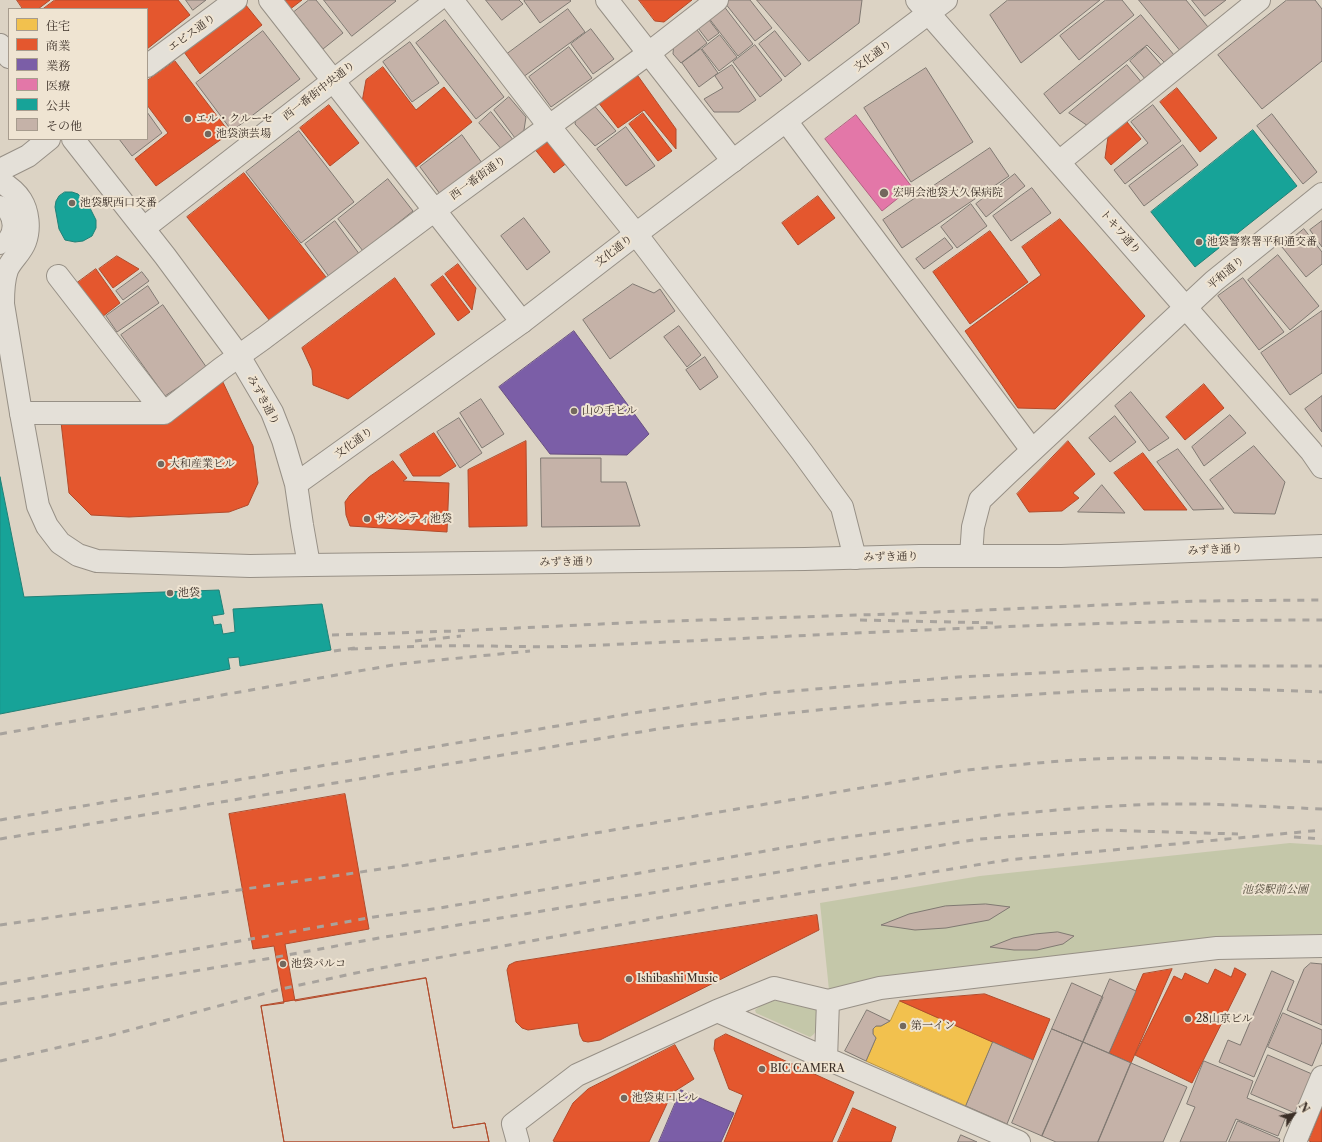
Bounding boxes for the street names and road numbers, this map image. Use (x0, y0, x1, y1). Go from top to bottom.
street label: エビス通り (166, 11, 218, 55)
street label: 文化通り (851, 37, 895, 75)
street label: 西一番街中央通り (280, 59, 358, 123)
street label: 西一番街通り (447, 153, 509, 203)
street label: トキワ通り (1097, 207, 1143, 257)
street label: 文化通り (593, 232, 635, 270)
street label: 平和通り (1205, 254, 1247, 292)
street label: みずき通り (244, 373, 282, 427)
street label: 文化通り (332, 425, 376, 461)
street label: みずき通り (1187, 542, 1243, 558)
street label: みずき通り (863, 550, 919, 564)
street label: みずき通り (539, 555, 595, 569)

